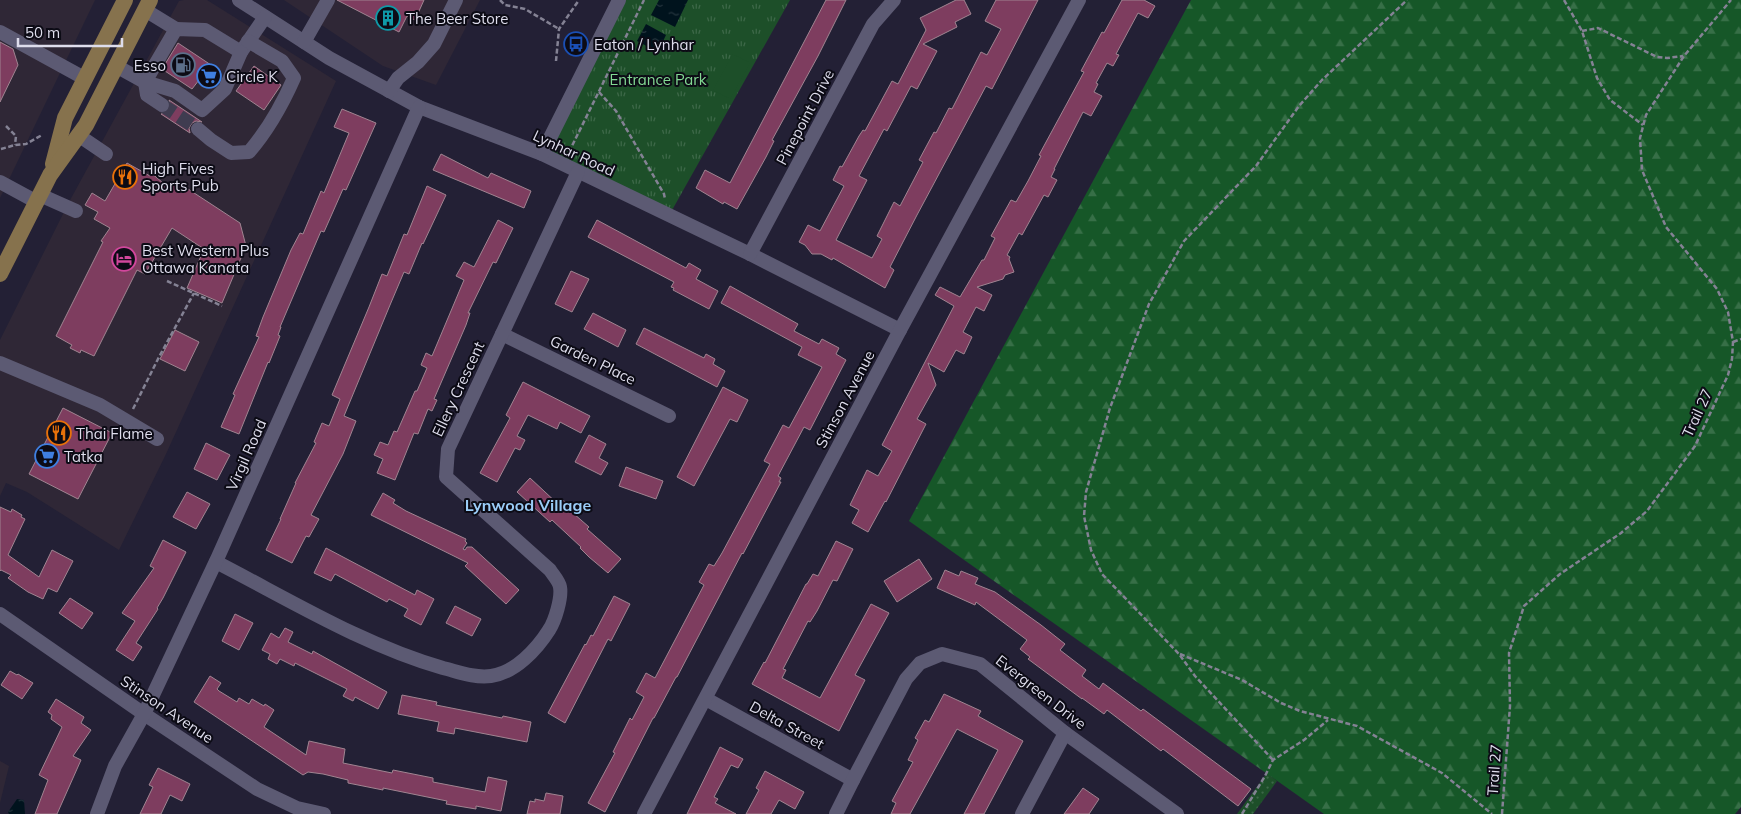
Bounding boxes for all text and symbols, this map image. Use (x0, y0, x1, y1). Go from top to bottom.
building icon: The Beer Store (375, 5, 401, 31)
place label: The Beer Store (406, 9, 508, 28)
scale bar (18, 15, 121, 47)
text: 50 m (25, 23, 60, 42)
bus stop icon: Eaton / Lynhar (563, 31, 589, 57)
place label: Eaton / Lynhar (594, 35, 694, 54)
fuel station icon: Esso (170, 52, 196, 78)
place label: Esso (134, 56, 166, 75)
supermarket icon: Circle K (196, 63, 222, 89)
street label: Pinepoint Drive (772, 66, 838, 168)
place label: Circle K (226, 67, 278, 86)
park label: Entrance Park (610, 70, 707, 89)
street label: Lynhar Road (530, 126, 618, 180)
place label: High Fives Sports Pub (142, 159, 219, 195)
restaurant icon: High Fives Sports Pub (112, 164, 138, 190)
place label: Best Western Plus Ottawa Kanata (142, 241, 269, 277)
hotel icon: Best Western Plus Ottawa Kanata (111, 246, 137, 272)
street label: Garden Place (547, 331, 639, 389)
street label: Ellery Crescent (428, 338, 488, 440)
street label: Stinson Avenue (811, 347, 879, 451)
street label: Trail 27 (1678, 386, 1716, 440)
street label: Virgil Road (222, 416, 270, 494)
restaurant icon: Thai Flame (46, 420, 72, 446)
place label: Thai Flame (76, 424, 153, 443)
supermarket icon: Tatka (34, 443, 60, 469)
place label: Tatka (64, 447, 103, 466)
district label: Lynwood Village (465, 495, 591, 515)
street label: Evergreen Drive (992, 651, 1090, 733)
street label: Stinson Avenue (117, 671, 217, 747)
street label: Delta Street (746, 697, 828, 753)
street label: Trail 27 (1483, 744, 1505, 796)

